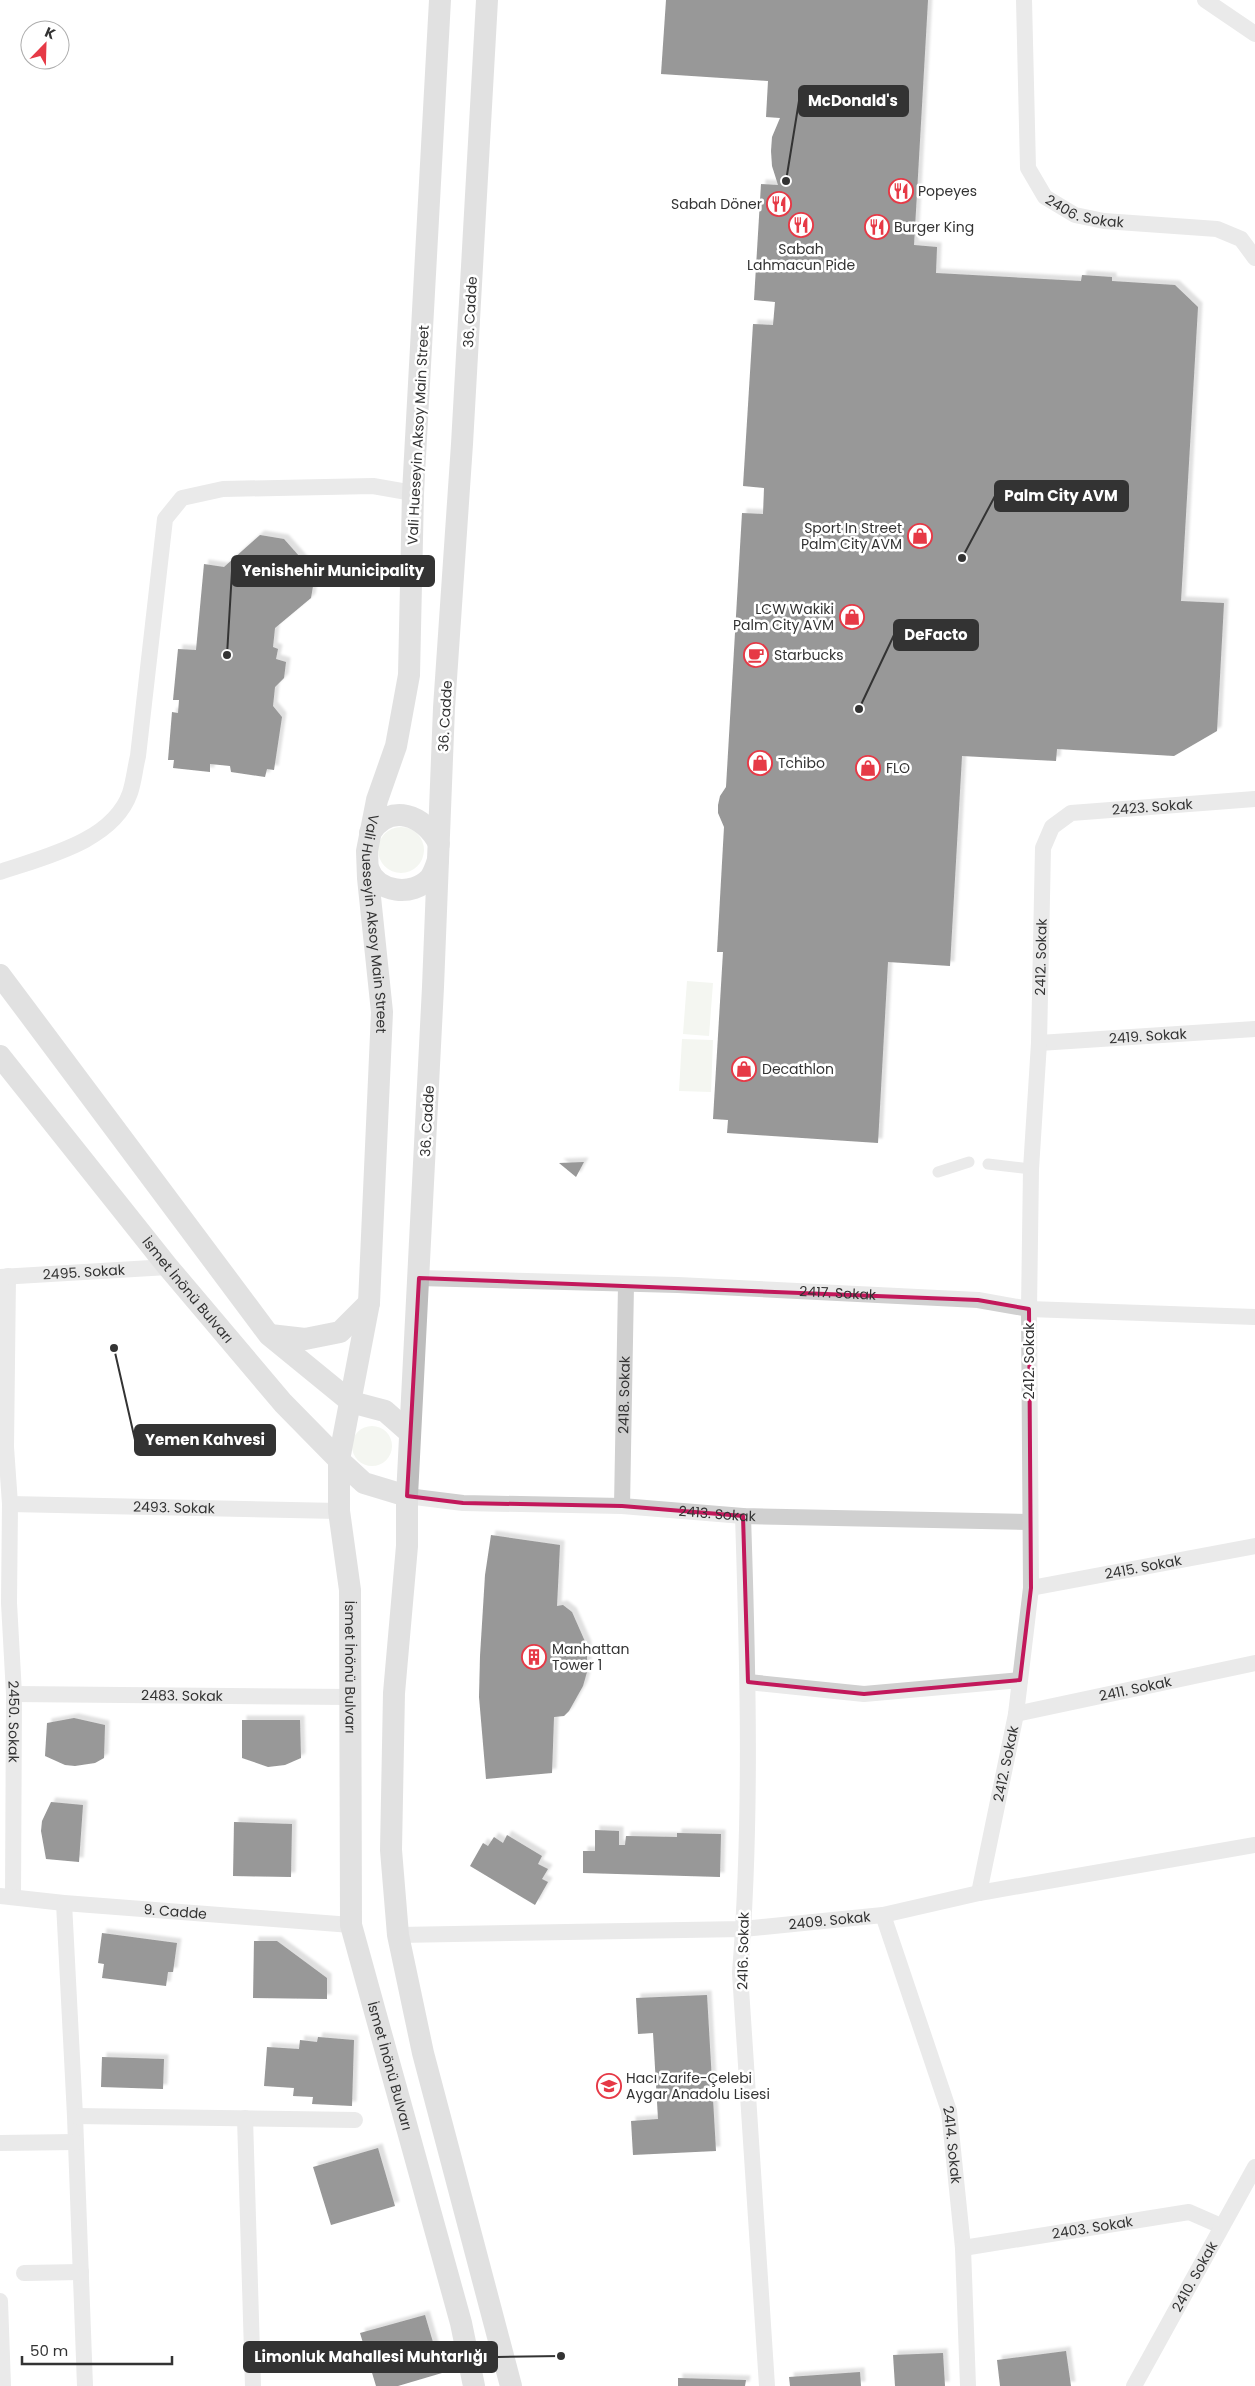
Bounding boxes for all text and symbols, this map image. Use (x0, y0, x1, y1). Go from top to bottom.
north arrow (20, 20, 70, 70)
text: K (42, 22, 59, 44)
callout: McDonald's (799, 86, 908, 116)
text: McDonald's (808, 90, 898, 111)
restaurant icon: Popeyes (888, 178, 914, 204)
place label: Popeyes (918, 181, 977, 201)
street label: 2406. Sokak (1042, 190, 1125, 232)
restaurant icon: Sabah Döner (766, 191, 792, 217)
place label: Sabah Döner (671, 194, 762, 214)
restaurant icon: Sabah Lahmacun Pide (788, 212, 814, 238)
restaurant icon: Burger King (864, 214, 890, 240)
place label: Burger King (894, 217, 974, 237)
place label: Sabah Lahmacun Pide (747, 239, 855, 275)
street label: 36. Cadde (458, 275, 482, 348)
street label: Vali Hueseyin Aksoy Main Street (402, 325, 434, 545)
callout: Palm City AVM (995, 481, 1128, 511)
text: Palm City AVM (1004, 485, 1118, 506)
place label: Sport In Street Palm City AVM (801, 518, 902, 554)
shop icon: Sport In Street Palm City AVM (907, 523, 933, 549)
callout: Yenishehir Municipality (232, 556, 434, 586)
text: Yenishehir Municipality (242, 560, 425, 581)
place label: LCW Wakiki Palm City AVM (733, 599, 834, 635)
shop icon: LCW Wakiki Palm City AVM (839, 604, 865, 630)
callout: DeFacto (894, 620, 978, 650)
text: DeFacto (904, 624, 968, 645)
cafe icon: Starbucks (743, 642, 769, 668)
place label: Starbucks (774, 645, 843, 665)
street label: 36. Cadde (433, 679, 457, 752)
shop icon: Tchibo (747, 750, 773, 776)
place label: Tchibo (778, 753, 825, 773)
shop icon: FLO (855, 755, 881, 781)
place label: FLO (886, 758, 910, 778)
street label: 2423. Sokak (1111, 794, 1194, 820)
street label: Vali Hueseyin Aksoy Main Street (357, 812, 392, 1034)
street label: 2412. Sokak (1030, 917, 1052, 996)
street label: 2419. Sokak (1108, 1023, 1188, 1048)
shop icon: Decathlon (731, 1056, 757, 1082)
place label: Decathlon (762, 1059, 834, 1079)
street label: 36. Cadde (415, 1084, 439, 1157)
street label: İsmet İnönü Bulvarı (138, 1233, 238, 1347)
street label: 2495. Sokak (42, 1260, 126, 1284)
street label: 2417. Sokak (799, 1281, 877, 1305)
street label: 2412. Sokak (1019, 1322, 1039, 1400)
street label: 2418. Sokak (613, 1355, 635, 1434)
callout: Yemen Kahvesi (135, 1425, 275, 1455)
text: Yemen Kahvesi (145, 1429, 265, 1450)
street label: 2493. Sokak (133, 1497, 216, 1518)
street label: 2413. Sokak (678, 1501, 757, 1526)
street label: 2415. Sokak (1103, 1550, 1184, 1584)
street label: İsmet İnönü Bulvarı (340, 1601, 360, 1734)
place label: Manhattan Tower 1 (552, 1639, 630, 1675)
building icon: Manhattan Tower 1 (521, 1644, 547, 1670)
street label: 2411. Sokak (1097, 1671, 1174, 1706)
street label: 2450. Sokak (3, 1680, 24, 1764)
street label: 2483. Sokak (141, 1685, 224, 1706)
street label: 2412. Sokak (988, 1723, 1023, 1804)
street label: 9. Cadde (143, 1899, 208, 1924)
street label: 2409. Sokak (788, 1906, 872, 1934)
street label: 2416. Sokak (732, 1911, 754, 1990)
street label: İsmet İnönü Bulvarı (363, 1999, 417, 2133)
place label: Hacı Zarife-Çelebi Aygar Anadolu Lisesi (626, 2068, 770, 2104)
school or university icon: Hacı Zarife-Çelebi Aygar Anadolu Lisesi (596, 2073, 622, 2099)
street label: 2414. Sokak (938, 2103, 966, 2186)
street label: 2403. Sokak (1050, 2211, 1135, 2244)
street label: 2410. Sokak (1167, 2237, 1222, 2316)
scale bar (22, 2334, 172, 2366)
text: 50 m (30, 2340, 68, 2361)
callout: Limonluk Mahallesi Muhtarlığı (244, 2342, 497, 2372)
text: Limonluk Mahallesi Muhtarlığı (254, 2346, 488, 2367)

